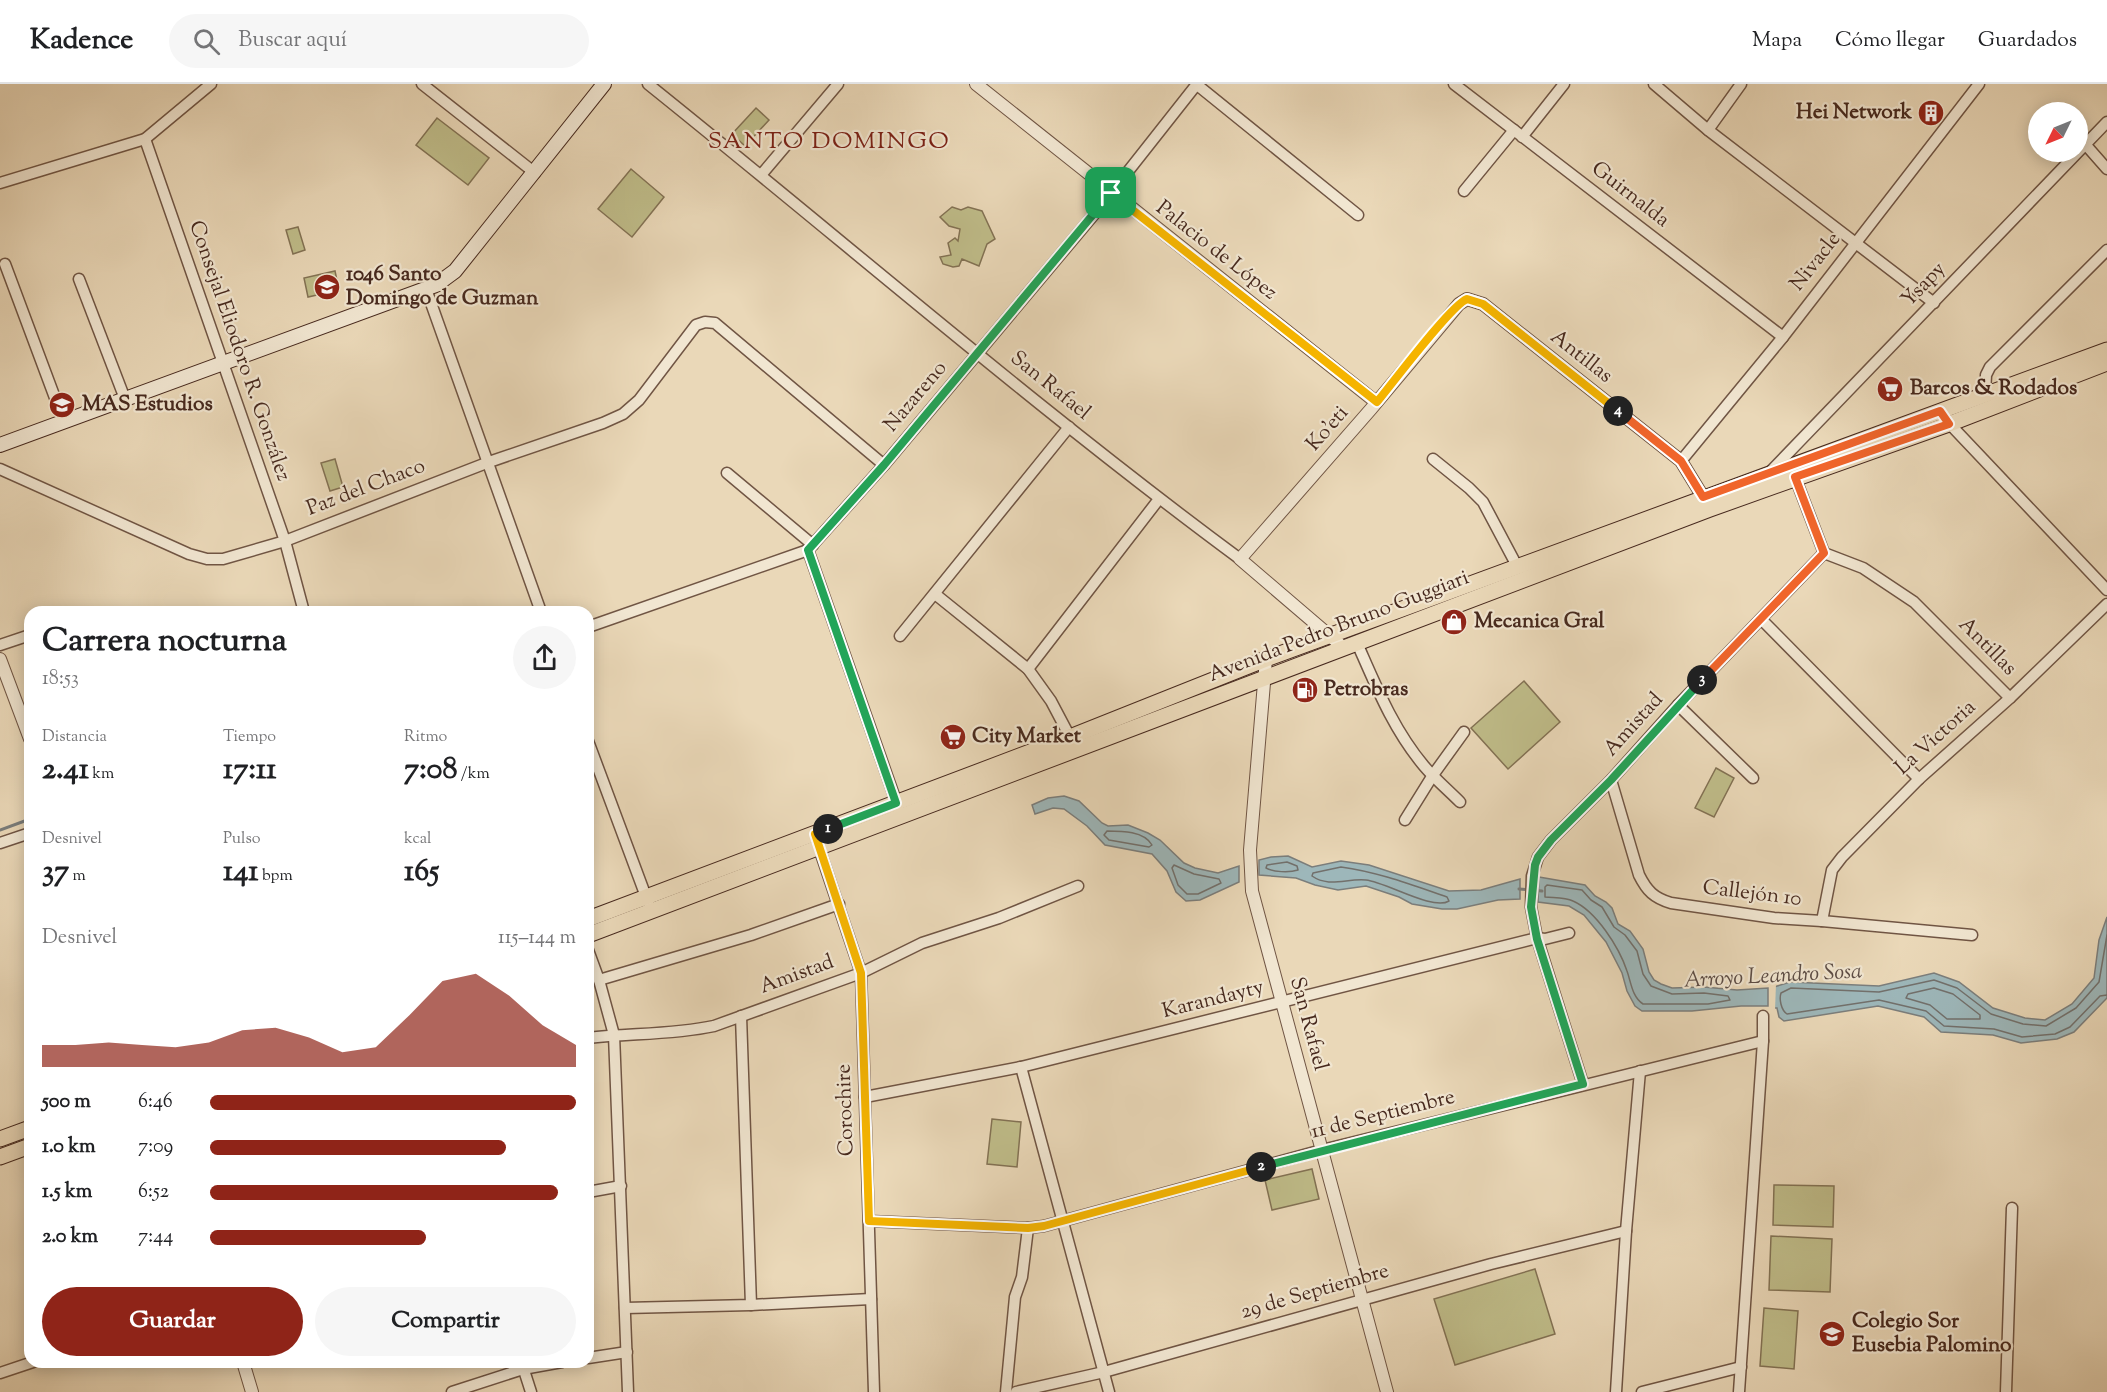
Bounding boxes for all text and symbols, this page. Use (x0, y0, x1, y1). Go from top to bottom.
search box (169, 14, 589, 68)
text: Kadence (30, 21, 133, 61)
icon: search (190, 25, 223, 58)
text: Buscar aquí (238, 25, 347, 57)
text: Mapa (1752, 26, 1802, 56)
text: Cómo llegar (1835, 26, 1945, 56)
text: Guardados (1978, 26, 2077, 56)
place label: Hei Network (1796, 98, 1913, 128)
building icon: Hei Network (1916, 98, 1946, 128)
north arrow (2028, 102, 2088, 162)
map controls (2028, 102, 2088, 162)
district label: SANTO DOMINGO (708, 125, 950, 159)
street label: Guirnalda (1584, 155, 1676, 235)
pin (1085, 167, 1136, 218)
icon: arrive (1094, 176, 1127, 209)
street label: Palacio de López (1149, 194, 1283, 308)
street label: Consejal Eliodoro R. González (180, 217, 298, 485)
street label: Nivacle (1783, 226, 1849, 298)
street label: Ysapy (1895, 255, 1953, 314)
place label: 1046 Santo Domingo de Guzman (346, 260, 539, 314)
school or university icon: 1046 Santo Domingo de Guzman (312, 272, 342, 302)
street label: Antillas (1543, 323, 1619, 391)
street label: San Rafael (1003, 344, 1097, 428)
street label: Nazareno (877, 355, 955, 439)
supermarket icon: Barcos & Rodados (1875, 374, 1905, 404)
place label: Barcos & Rodados (1910, 374, 2077, 404)
school or university icon: MAS Estudios (47, 390, 77, 420)
place label: MAS Estudios (82, 390, 213, 420)
pin: 4 (1603, 396, 1633, 426)
text: 4 (1614, 399, 1622, 422)
street label: Ko'eti (1300, 400, 1356, 458)
street label: Paz del Chaco (302, 452, 430, 524)
street label: Avenida Pedro Bruno Guggiari (1204, 563, 1474, 691)
shop icon: Mecanica Gral (1439, 607, 1469, 637)
place label: Mecanica Gral (1474, 607, 1605, 637)
street label: Antillas (1951, 611, 2023, 683)
text: Carrera nocturna (42, 618, 287, 666)
button: share (513, 626, 576, 689)
text: 18:53 (42, 665, 79, 694)
pin: 3 (1687, 665, 1717, 695)
text: 3 (1699, 668, 1705, 691)
fuel station icon: Petrobras (1290, 675, 1320, 705)
place label: Petrobras (1324, 675, 1408, 705)
street label: Amistad (1597, 686, 1671, 764)
street label: La Victoria (1889, 693, 1983, 783)
supermarket icon: City Market (938, 722, 968, 752)
place label: City Market (972, 722, 1082, 752)
text: Distancia (42, 726, 107, 749)
text: Tiempo (223, 726, 276, 749)
text: Ritmo (404, 726, 447, 749)
text: 2.41 (42, 749, 89, 792)
text: 17:11 (223, 749, 276, 792)
text: 7:08 (404, 749, 457, 792)
text: km (89, 763, 114, 786)
text: /km (457, 763, 490, 786)
pin: 1 (813, 814, 843, 844)
text: 1 (825, 817, 831, 840)
text: Desnivel (42, 828, 102, 851)
text: Pulso (223, 828, 261, 851)
text: kcal (404, 828, 432, 851)
text: 37 (42, 851, 69, 894)
text: 141 (223, 851, 259, 894)
text: 165 (404, 851, 439, 894)
text: m (69, 865, 86, 888)
text: bpm (259, 865, 293, 888)
street label: Callejón 10 (1701, 873, 1803, 915)
text: Desnivel (42, 924, 117, 953)
text: 115–144 m (498, 924, 576, 953)
street label: Amistad (756, 948, 838, 1002)
water label: Arroyo Leandro Sosa (1683, 956, 1863, 998)
street label: Karandayty (1159, 973, 1267, 1027)
street label: San Rafael (1281, 974, 1335, 1074)
street label: Corochire (829, 1063, 863, 1157)
street label: 11 de Septiembre (1308, 1083, 1458, 1147)
text: 500 m (42, 1088, 91, 1117)
text: 6:46 (138, 1088, 173, 1117)
text: 1.0 km (42, 1133, 96, 1162)
text: 7:09 (138, 1133, 173, 1162)
pin: 2 (1246, 1152, 1276, 1182)
text: 2 (1257, 1155, 1265, 1178)
text: 1.5 km (42, 1178, 92, 1207)
text: 6:52 (138, 1178, 169, 1207)
text: 2.0 km (42, 1223, 98, 1252)
text: 7:44 (138, 1223, 173, 1252)
street label: 29 de Septiembre (1237, 1256, 1393, 1328)
button: Guardar (42, 1287, 303, 1356)
button: Compartir (315, 1287, 576, 1356)
place label: Colegio Sor Eusebia Palomino (1852, 1307, 2012, 1361)
school or university icon: Colegio Sor Eusebia Palomino (1817, 1319, 1847, 1349)

